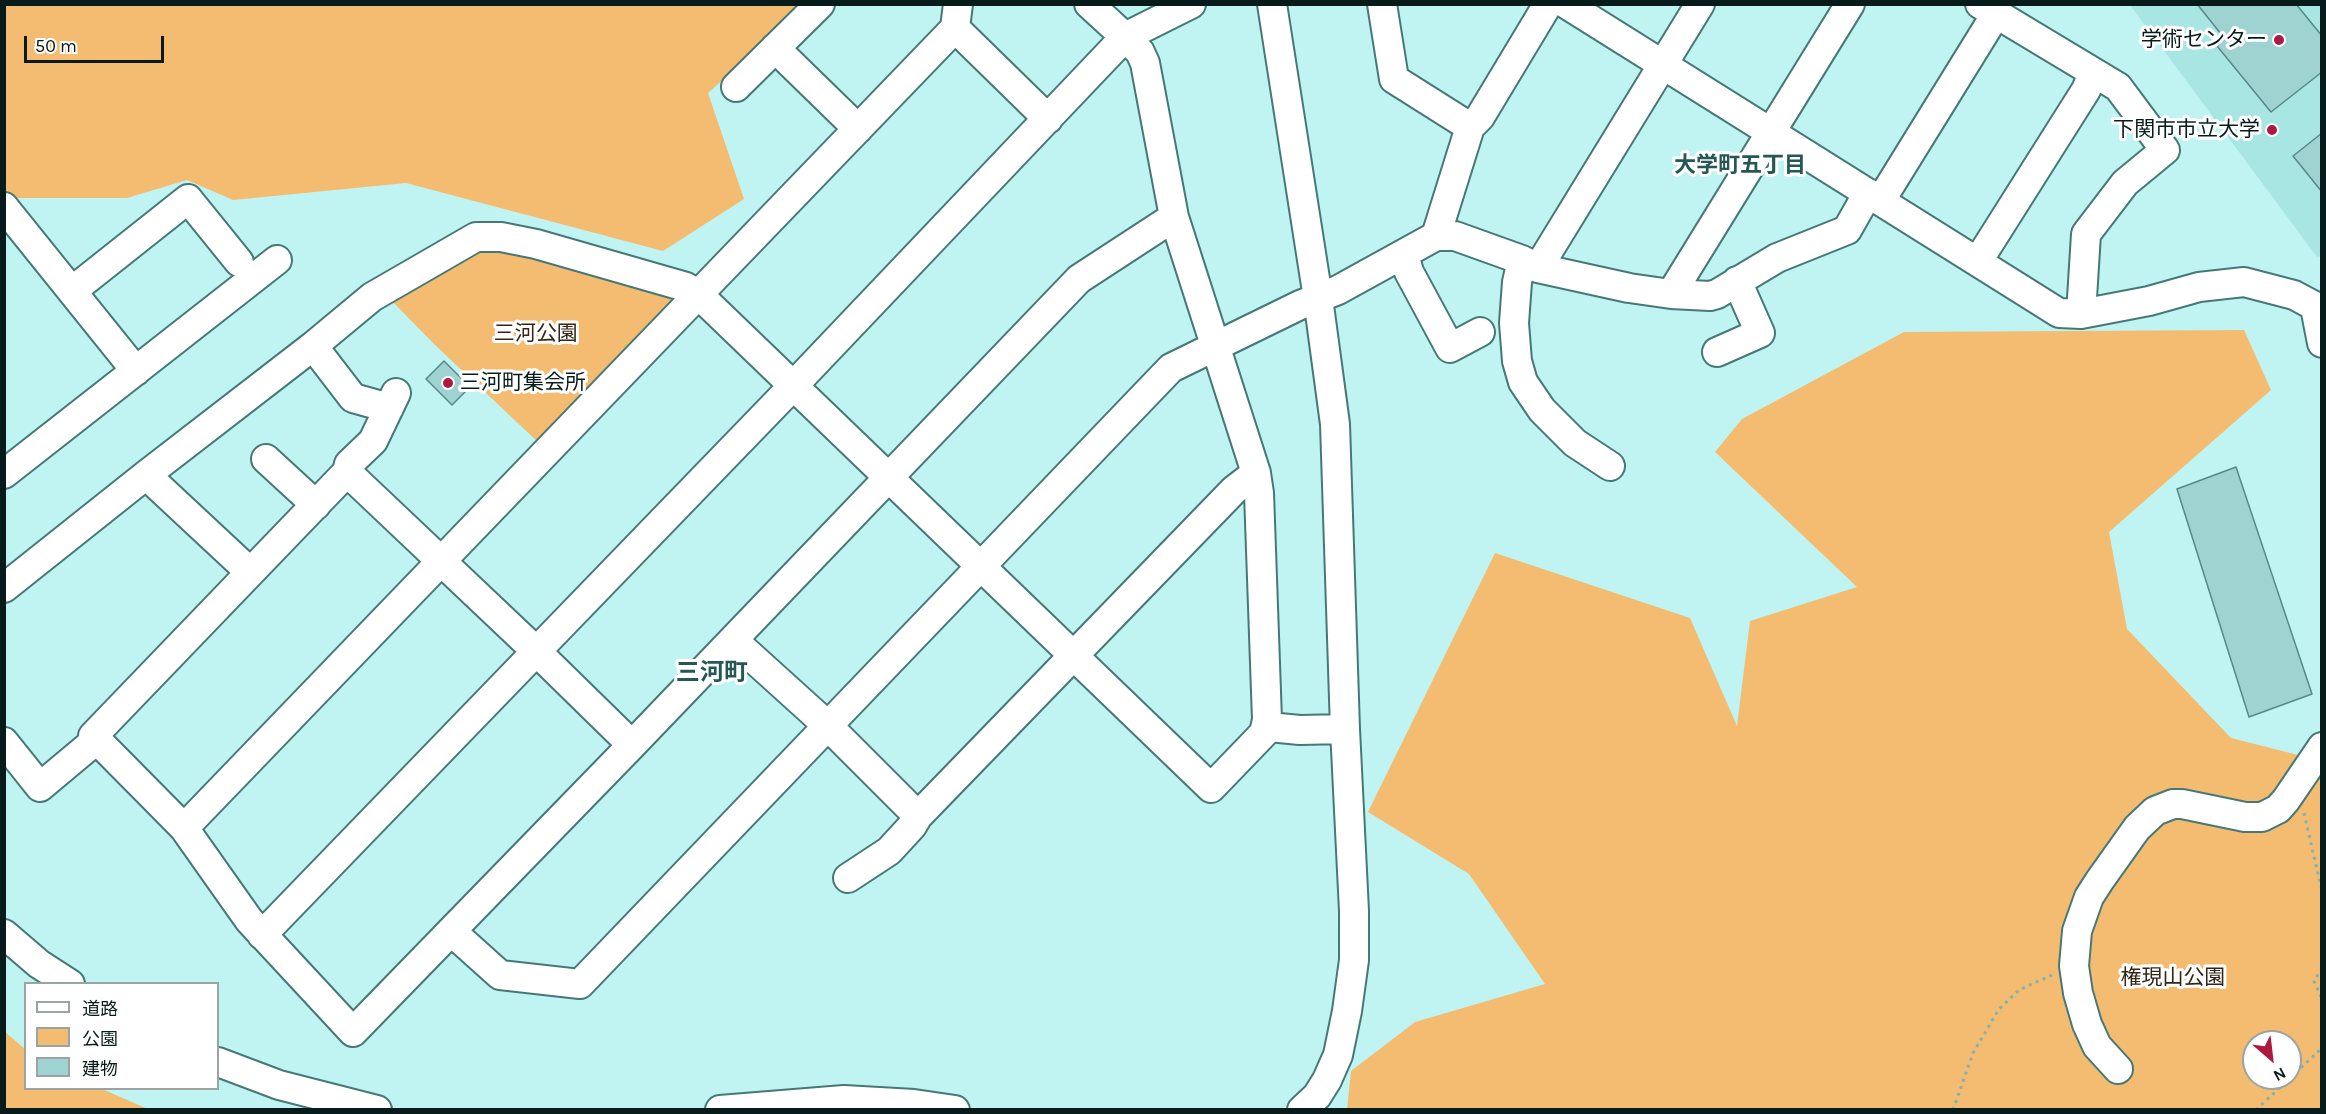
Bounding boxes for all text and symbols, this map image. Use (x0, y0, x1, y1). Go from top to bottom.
scale bar (27, 24, 166, 62)
place label: 学術センター (2141, 27, 2267, 53)
marker: 学術センター (2272, 33, 2286, 47)
text: 50 m (35, 35, 77, 57)
place label: 下関市市立大学 (2113, 117, 2260, 143)
marker: 下関市市立大学 (2265, 123, 2279, 137)
district label: 大学町五丁目 (1674, 153, 1806, 179)
park label: 三河公園 (494, 321, 578, 347)
place label: 三河町集会所 (460, 370, 586, 396)
marker: 三河町集会所 (441, 376, 455, 390)
district label: 三河町 (676, 659, 748, 687)
park label: 権現山公園 (2121, 965, 2225, 991)
legend (24, 982, 219, 1090)
text: 道路 (82, 998, 118, 1020)
text: 公園 (82, 1028, 118, 1050)
north arrow (2242, 1030, 2302, 1090)
text: 建物 (82, 1058, 118, 1080)
text: N (2270, 1063, 2289, 1086)

